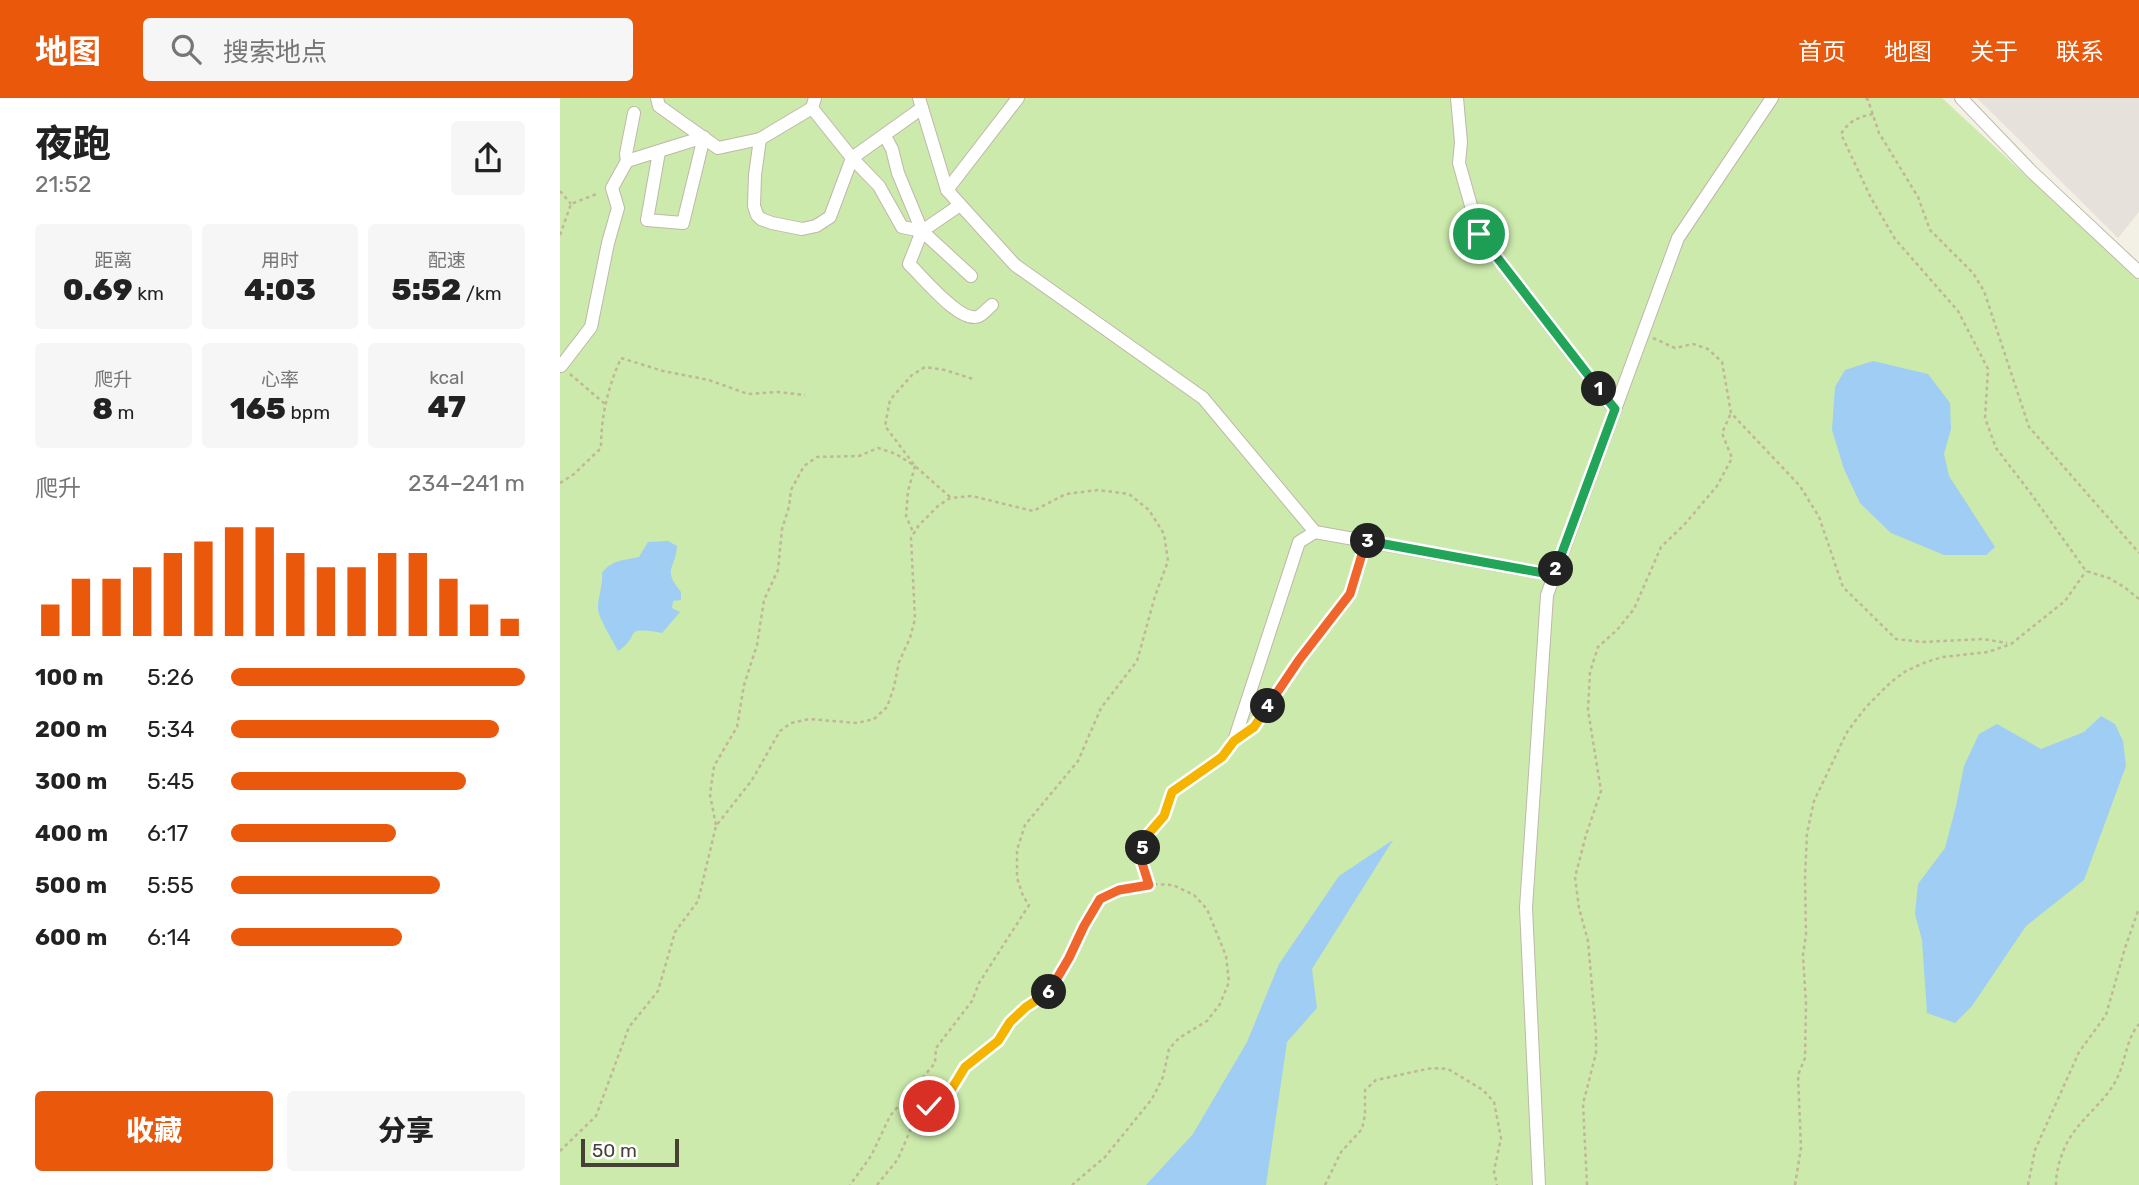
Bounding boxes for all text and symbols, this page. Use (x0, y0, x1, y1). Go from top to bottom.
search box (143, 18, 633, 81)
icon: search (167, 30, 205, 68)
text: 地图 (35, 32, 101, 71)
text: 搜索地点 (223, 37, 327, 68)
text: 首页 (1798, 38, 1846, 66)
text: 地图 (1884, 38, 1932, 66)
text: 关于 (1970, 38, 2018, 66)
text: 联系 (2056, 38, 2104, 66)
text: 夜跑 (35, 121, 111, 167)
button: share (451, 121, 525, 195)
text: 21:52 (35, 170, 91, 198)
pin (1449, 204, 1509, 264)
icon: arrive (1460, 215, 1498, 253)
text: 距离 (94, 249, 132, 272)
text: 用时 (261, 249, 299, 272)
text: 配速 (428, 249, 466, 272)
text: 0.69 (63, 272, 133, 308)
text: 4:03 (244, 272, 316, 308)
text: 5:52 (392, 272, 461, 308)
text: km (133, 282, 164, 305)
text: /km (461, 282, 502, 305)
text: kcal (429, 366, 464, 389)
text: 爬升 (94, 368, 132, 391)
text: 心率 (261, 368, 299, 391)
pin: 1 (1581, 372, 1616, 406)
text: 1 (1594, 377, 1603, 400)
text: 47 (427, 389, 466, 425)
text: 8 (92, 391, 113, 427)
text: 165 (230, 391, 286, 427)
text: m (113, 401, 135, 424)
text: bpm (286, 401, 330, 424)
text: 234–241 m (408, 469, 525, 497)
text: 爬升 (35, 474, 81, 502)
pin: 3 (1350, 524, 1386, 558)
text: 3 (1361, 529, 1374, 552)
pin: 2 (1538, 552, 1574, 587)
text: 2 (1549, 557, 1562, 580)
text: 100 m (35, 663, 104, 691)
text: 5:26 (147, 663, 194, 691)
pin: 4 (1250, 688, 1286, 724)
text: 4 (1261, 694, 1274, 717)
text: 200 m (35, 715, 107, 743)
text: 5:34 (147, 715, 195, 743)
text: 300 m (35, 767, 107, 795)
text: 5:45 (147, 767, 195, 795)
text: 400 m (35, 819, 108, 847)
text: 6:17 (147, 819, 188, 847)
pin: 5 (1126, 830, 1160, 866)
text: 5 (1136, 836, 1149, 859)
text: 500 m (35, 871, 107, 899)
text: 5:55 (147, 871, 194, 899)
text: 600 m (35, 923, 107, 951)
text: 6:14 (147, 923, 191, 951)
pin: 6 (1032, 974, 1066, 1010)
text: 6 (1042, 980, 1055, 1003)
pin (899, 1076, 959, 1136)
icon: check (910, 1087, 948, 1125)
button: 收藏 (35, 1091, 273, 1171)
button: 分享 (287, 1091, 525, 1171)
scale bar (581, 1136, 679, 1168)
text: 50 m (592, 1139, 637, 1162)

